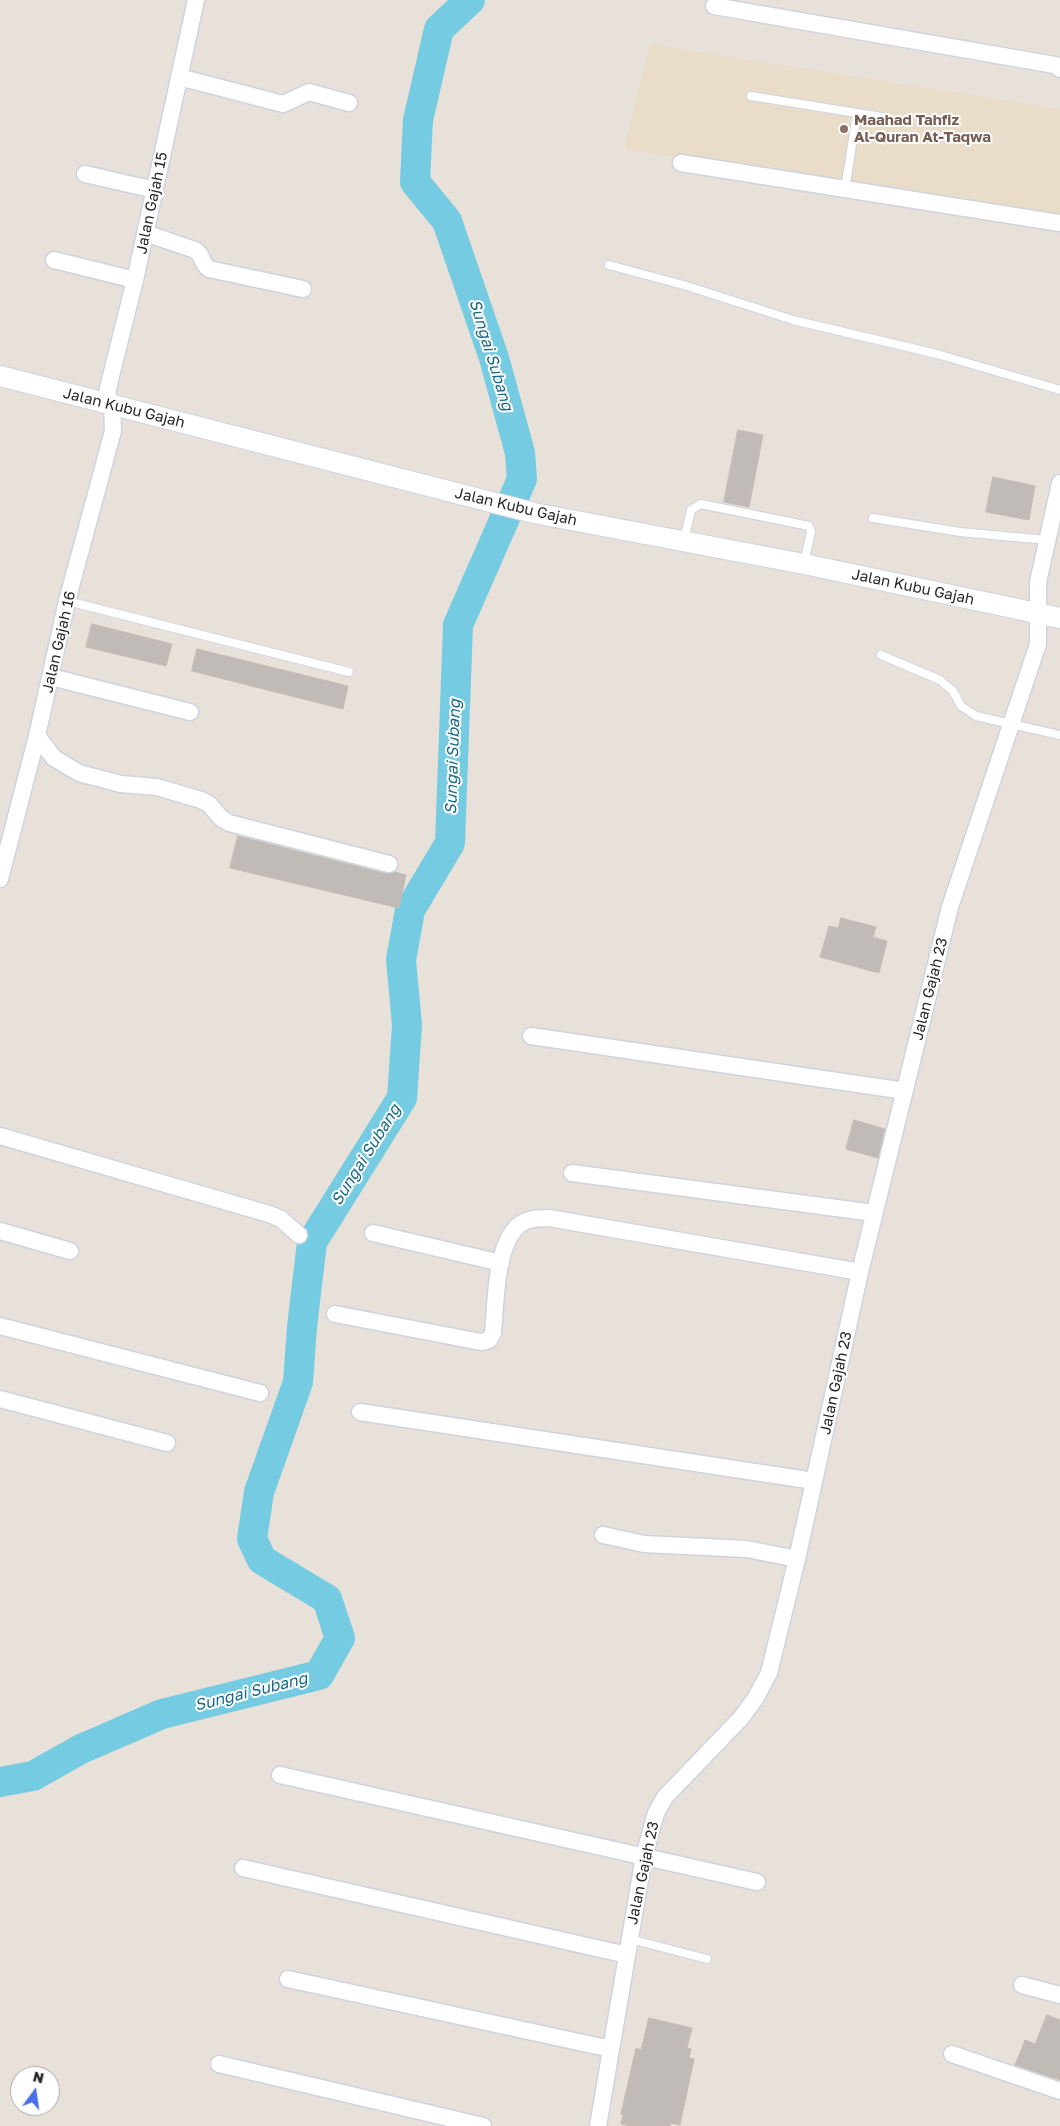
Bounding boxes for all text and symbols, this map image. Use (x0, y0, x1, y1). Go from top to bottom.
place label: Maahad Tahfiz Al-Quran At-Taqwa (854, 111, 991, 146)
marker: Maahad Tahfiz Al-Quran At-Taqwa (838, 123, 850, 135)
street label: Jalan Gajah 15 (132, 150, 172, 256)
water label: Sungai Subang (465, 297, 517, 413)
street label: Jalan Kubu Gajah (61, 384, 187, 432)
street label: Jalan Kubu Gajah (453, 484, 579, 530)
street label: Jalan Kubu Gajah (850, 565, 976, 609)
street label: Jalan Gajah 16 (39, 589, 79, 695)
water label: Sungai Subang (441, 699, 465, 815)
street label: Jalan Gajah 23 (909, 936, 951, 1042)
water label: Sungai Subang (327, 1101, 405, 1209)
street label: Jalan Gajah 23 (816, 1330, 856, 1436)
water label: Sungai Subang (193, 1669, 309, 1715)
street label: Jalan Gajah 23 (623, 1820, 663, 1926)
north arrow (10, 2066, 60, 2116)
text: N (31, 2067, 46, 2086)

